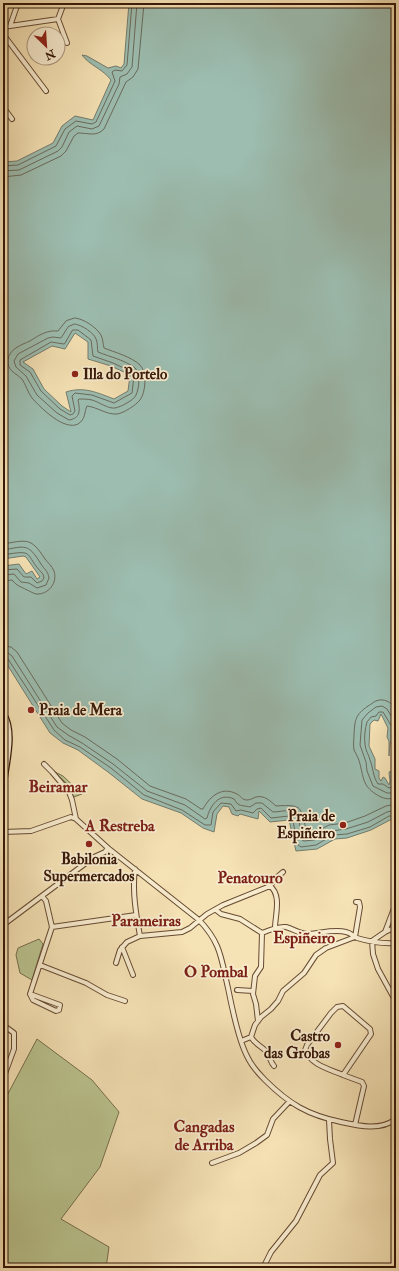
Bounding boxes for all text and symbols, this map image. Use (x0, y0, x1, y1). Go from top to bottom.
north arrow (26, 26, 66, 66)
text: N (42, 46, 58, 63)
place label: Illa do Portelo (83, 365, 168, 384)
marker: Illa do Portelo (70, 369, 80, 379)
place label: Praia de Mera (39, 701, 123, 720)
marker: Praia de Mera (26, 705, 36, 715)
district label: Beiramar (29, 777, 89, 797)
place label: Praia de Espiñeiro (277, 807, 336, 844)
district label: A Restreba (84, 816, 155, 836)
marker: Praia de Espiñeiro (338, 820, 348, 830)
marker: Babilonia Supermercados (84, 839, 94, 849)
place label: Babilonia Supermercados (44, 850, 134, 887)
district label: Penatouro (217, 868, 283, 888)
district label: Parameiras (111, 911, 181, 931)
district label: Espiñeiro (273, 928, 335, 949)
district label: O Pombal (184, 962, 249, 982)
place label: Castro das Grobas (264, 1027, 331, 1063)
marker: Castro das Grobas (333, 1040, 343, 1050)
district label: Cangadas de Arriba (174, 1117, 235, 1155)

